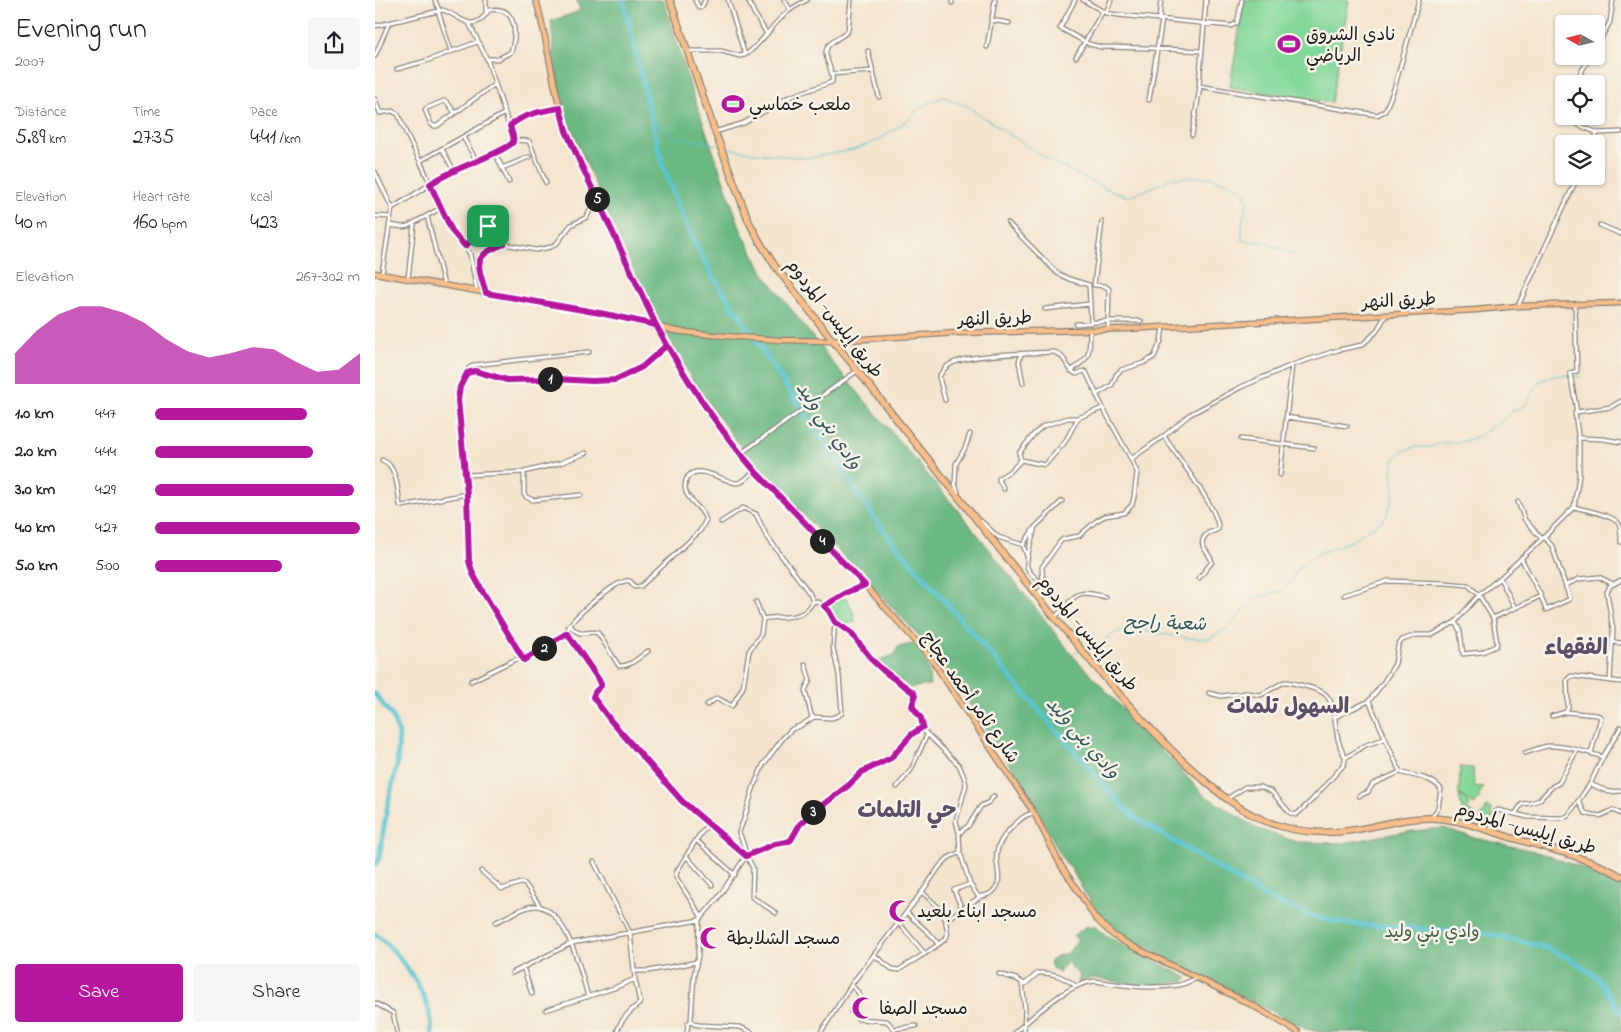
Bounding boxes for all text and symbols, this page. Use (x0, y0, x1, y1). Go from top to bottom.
text: Evening run (15, 10, 147, 51)
north arrow (1555, 15, 1605, 65)
map controls (1555, 15, 1605, 185)
button: share (308, 17, 360, 69)
place label: نادي الشروق الرياضي (1306, 23, 1395, 71)
sports icon: نادي الشروق الرياضي (1276, 31, 1302, 57)
text: 20:07 (15, 50, 45, 74)
button: locate (1555, 75, 1605, 125)
sports icon: ملعب خماسي (720, 91, 746, 117)
place label: ملعب خماسي (749, 93, 851, 120)
text: Distance (15, 102, 67, 123)
text: Time (133, 102, 160, 123)
text: Pace (250, 102, 278, 123)
text: 5.89 (15, 123, 46, 153)
text: 27:35 (133, 123, 174, 153)
text: 4:41 (250, 123, 276, 153)
text: km (46, 129, 66, 150)
text: /km (276, 129, 301, 150)
button: layers (1555, 135, 1605, 185)
pin: 5 (585, 186, 609, 212)
text: Elevation (15, 187, 66, 208)
text: Heart rate (133, 187, 190, 208)
text: kcal (250, 187, 273, 208)
text: 5 (593, 189, 602, 210)
pin (467, 205, 509, 247)
text: 40 (15, 208, 33, 238)
text: 160 (133, 208, 158, 238)
text: 423 (250, 208, 278, 238)
icon: arrive (474, 212, 502, 240)
text: m (33, 214, 47, 235)
text: bpm (158, 214, 187, 235)
street label: طريق إيليس- المردوم (778, 254, 888, 385)
text: Elevation (15, 265, 74, 289)
text: 267–302 m (296, 265, 360, 289)
street label: طريق النهر (1359, 287, 1437, 317)
street label: طريق النهر (956, 306, 1033, 334)
pin: 1 (537, 366, 563, 392)
text: 1 (548, 369, 553, 390)
water label: وادي بني وليد (788, 377, 867, 476)
text: 1.0 km (15, 402, 54, 426)
text: 4:47 (95, 402, 116, 426)
text: 2.0 km (15, 440, 57, 464)
text: 4:44 (95, 440, 116, 464)
text: 3.0 km (15, 478, 55, 502)
text: 4:29 (95, 478, 116, 502)
text: 4.0 km (15, 516, 55, 540)
text: 4:27 (95, 516, 118, 540)
pin: 4 (809, 528, 835, 554)
text: 4 (820, 531, 825, 552)
text: 5.0 km (15, 554, 58, 578)
text: 5:00 (95, 554, 119, 578)
street label: طريق إيليس- المردوم (1030, 570, 1143, 698)
water label: شعبة راجح (1123, 610, 1206, 639)
street label: شارع ثامر أحمد عجاج (914, 627, 1025, 769)
district label: الفقهاء (1544, 633, 1608, 665)
pin: 2 (531, 636, 557, 660)
text: 2 (541, 638, 548, 659)
water label: وادي بني وليد (1038, 692, 1125, 786)
district label: السهول تلمات (1227, 692, 1349, 724)
district label: حي التلمات (858, 796, 956, 829)
street label: طريق إيليس- المردوم (1452, 797, 1599, 862)
pin: 3 (801, 800, 825, 824)
text: 3 (811, 802, 816, 823)
mosque icon: مسجد ابناء بلعيد (887, 898, 913, 924)
place label: مسجد ابناء بلعيد (917, 900, 1037, 926)
park label: وادي بني وليد (1384, 920, 1480, 947)
mosque icon: مسجد الشلابطة (698, 925, 724, 951)
place label: مسجد الشلابطة (727, 927, 840, 953)
button: Save (15, 964, 183, 1022)
button: Share (193, 964, 360, 1022)
mosque icon: مسجد الصفا (850, 995, 876, 1021)
place label: مسجد الصفا (879, 997, 968, 1023)

